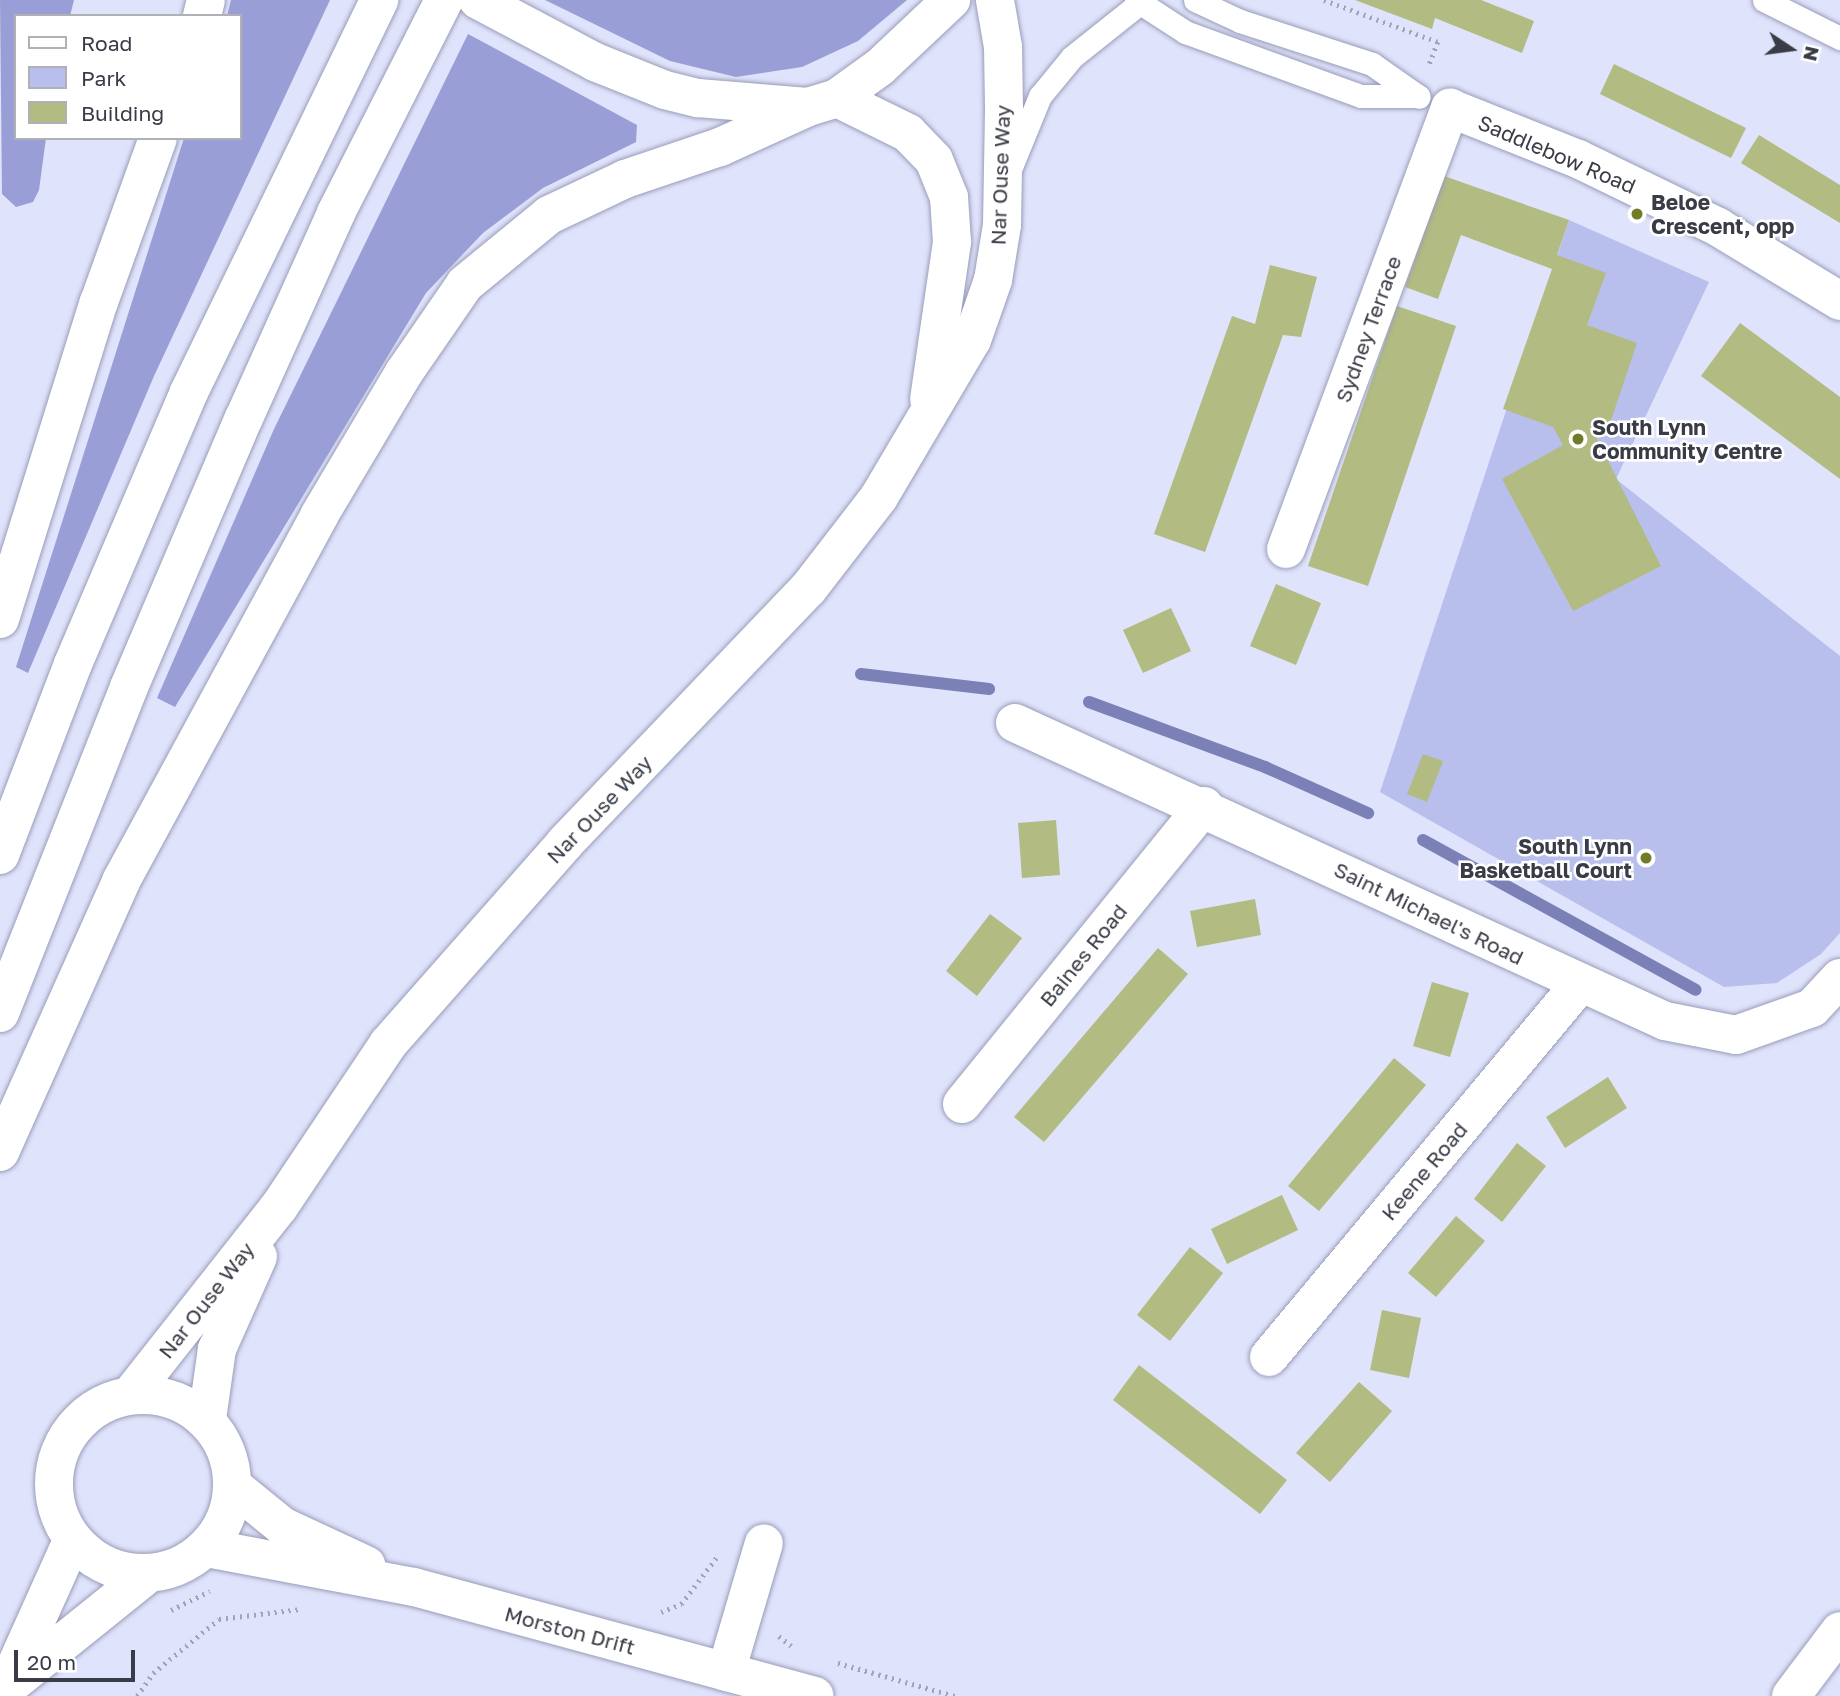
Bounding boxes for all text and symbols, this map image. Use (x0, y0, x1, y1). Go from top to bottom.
legend (14, 14, 242, 140)
north arrow (1756, 14, 1826, 84)
text: Road (81, 30, 132, 56)
text: N (1799, 44, 1825, 63)
text: Park (81, 65, 126, 91)
text: Building (81, 100, 164, 126)
street label: Nar Ouse Way (985, 104, 1015, 246)
street label: Saddlebow Road (1474, 109, 1640, 199)
place label: Beloe Crescent, opp (1651, 189, 1794, 239)
marker: Beloe Crescent, opp (1629, 206, 1645, 222)
street label: Sydney Terrace (1330, 252, 1406, 406)
place label: South Lynn Community Centre (1592, 414, 1782, 464)
marker: South Lynn Community Centre (1570, 431, 1586, 447)
street label: Nar Ouse Way (541, 750, 657, 868)
place label: South Lynn Basketball Court (1459, 833, 1632, 883)
marker: South Lynn Basketball Court (1638, 850, 1654, 866)
street label: Saint Michael's Road (1330, 856, 1528, 970)
street label: Baines Road (1034, 899, 1132, 1011)
street label: Keene Road (1376, 1117, 1472, 1225)
street label: Nar Ouse Way (153, 1237, 259, 1363)
street label: Morston Drift (502, 1600, 638, 1660)
scale bar (18, 1636, 138, 1680)
text: 20 m (27, 1649, 76, 1675)

